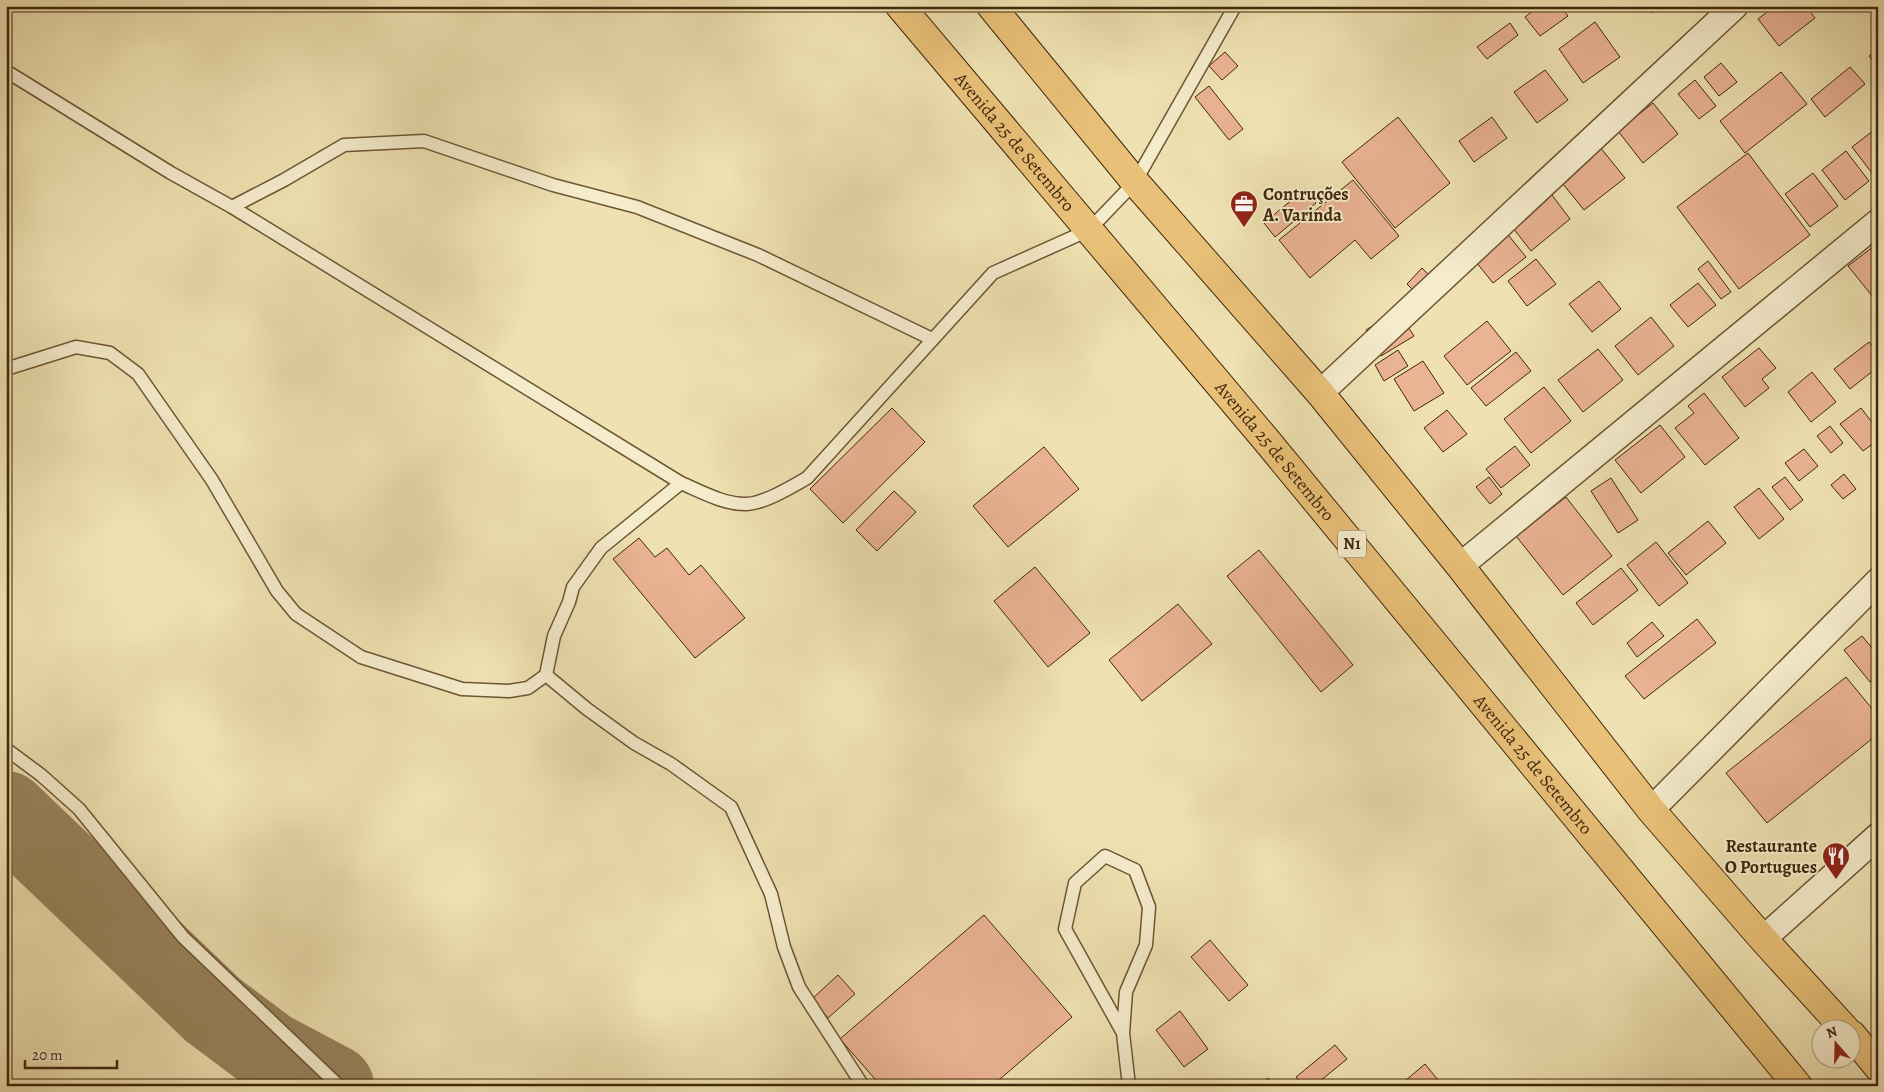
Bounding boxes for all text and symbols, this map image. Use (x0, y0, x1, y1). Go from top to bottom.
street label: Avenida 25 de Setembro (949, 67, 1080, 217)
place label: Contruções A. Varinda (1262, 182, 1349, 227)
office icon: Contruções A. Varinda (1229, 189, 1259, 228)
street label: Avenida 25 de Setembro (1209, 375, 1340, 526)
road number: N1 (1338, 530, 1366, 558)
street label: Avenida 25 de Setembro (1468, 688, 1598, 840)
place label: Restaurante O Portugues (1725, 834, 1817, 879)
restaurant icon: Restaurante O Portugues (1821, 841, 1851, 880)
north arrow (1812, 1020, 1862, 1070)
text: N (1824, 1022, 1840, 1043)
scale bar (25, 1037, 118, 1069)
text: 20 m (32, 1045, 63, 1065)

